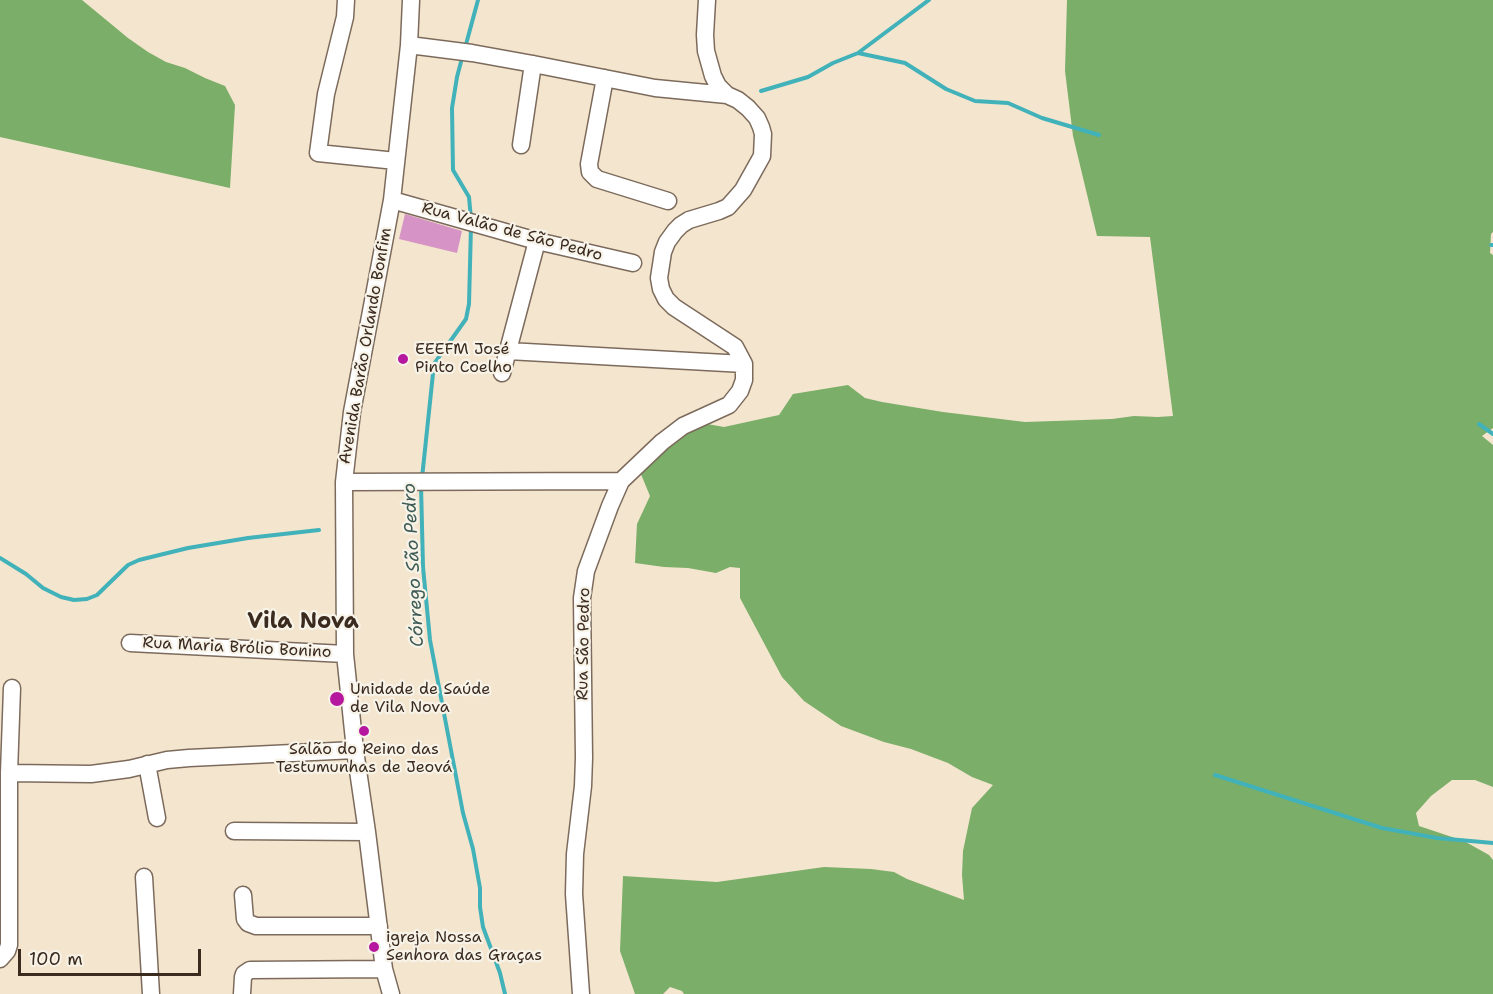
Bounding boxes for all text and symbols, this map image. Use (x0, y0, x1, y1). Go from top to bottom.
street label: Rua Valão de São Pedro (419, 199, 605, 265)
street label: Avenida Barão Orlando Bonfim (336, 226, 396, 466)
place label: EEEFM José Pinto Coelho (415, 340, 512, 378)
marker: EEEFM José Pinto Coelho (396, 352, 410, 366)
water label: Córrego São Pedro (399, 483, 429, 647)
street label: Rua São Pedro (573, 587, 595, 701)
district label: Vila Nova (247, 609, 359, 635)
street label: Rua Maria Brólio Bonino (142, 633, 332, 663)
place label: Unidade de Saúde de Vila Nova (350, 680, 490, 718)
marker: Unidade de Saúde de Vila Nova (328, 690, 346, 708)
marker: Salão do Reino das Testumunhas de Jeová (357, 724, 371, 738)
place label: Salão do Reino das Testumunhas de Jeová (276, 740, 452, 778)
place label: igreja Nossa Senhora das Graças (386, 928, 542, 966)
scale bar (21, 937, 204, 975)
marker: igreja Nossa Senhora das Graças (367, 940, 381, 954)
text: 100 m (29, 947, 83, 971)

